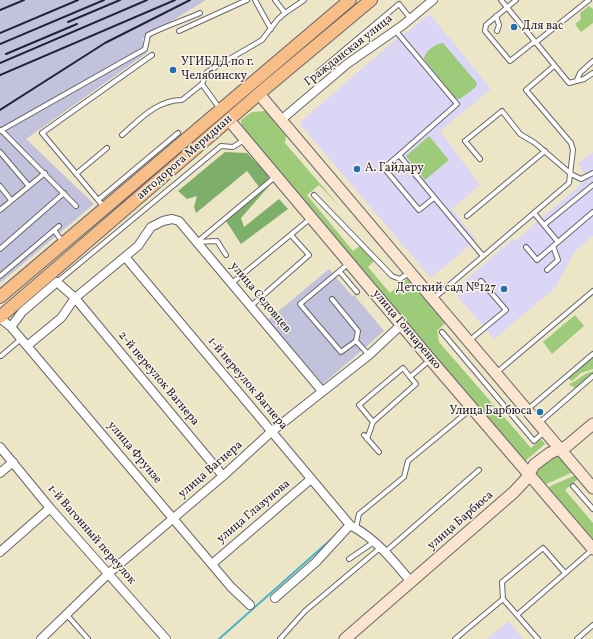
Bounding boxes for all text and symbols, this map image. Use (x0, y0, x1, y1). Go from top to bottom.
street label: Гражданская улица (302, 12, 396, 90)
place label: Для вас (522, 20, 563, 34)
marker: Для вас (509, 22, 519, 32)
place label: УГИБДД по г. Челябинску (181, 56, 254, 84)
marker: УГИБДД по г. Челябинску (168, 65, 178, 75)
street label: автодорога Меридиан (134, 112, 236, 204)
place label: А. Гайдару (365, 162, 424, 176)
marker: А. Гайдару (352, 164, 362, 174)
street label: улица Седовцев (226, 260, 294, 336)
place label: Детский сад №127 (396, 282, 496, 296)
marker: Детский сад №127 (499, 284, 509, 294)
street label: улица Гончаренко (368, 287, 444, 373)
street label: 2-й переулок Вагнера (114, 329, 202, 429)
street label: 1-й переулок Вагнера (204, 335, 290, 433)
place label: Улица Барбюса (450, 405, 532, 419)
marker: Улица Барбюса (535, 407, 545, 417)
street label: улица Фрунзе (104, 419, 164, 487)
street label: улица Вагнера (176, 438, 246, 502)
street label: улица Глазунова (214, 477, 294, 547)
street label: 1-й Вагонный переулок (44, 482, 138, 588)
street label: улица Барбюса (425, 489, 497, 553)

